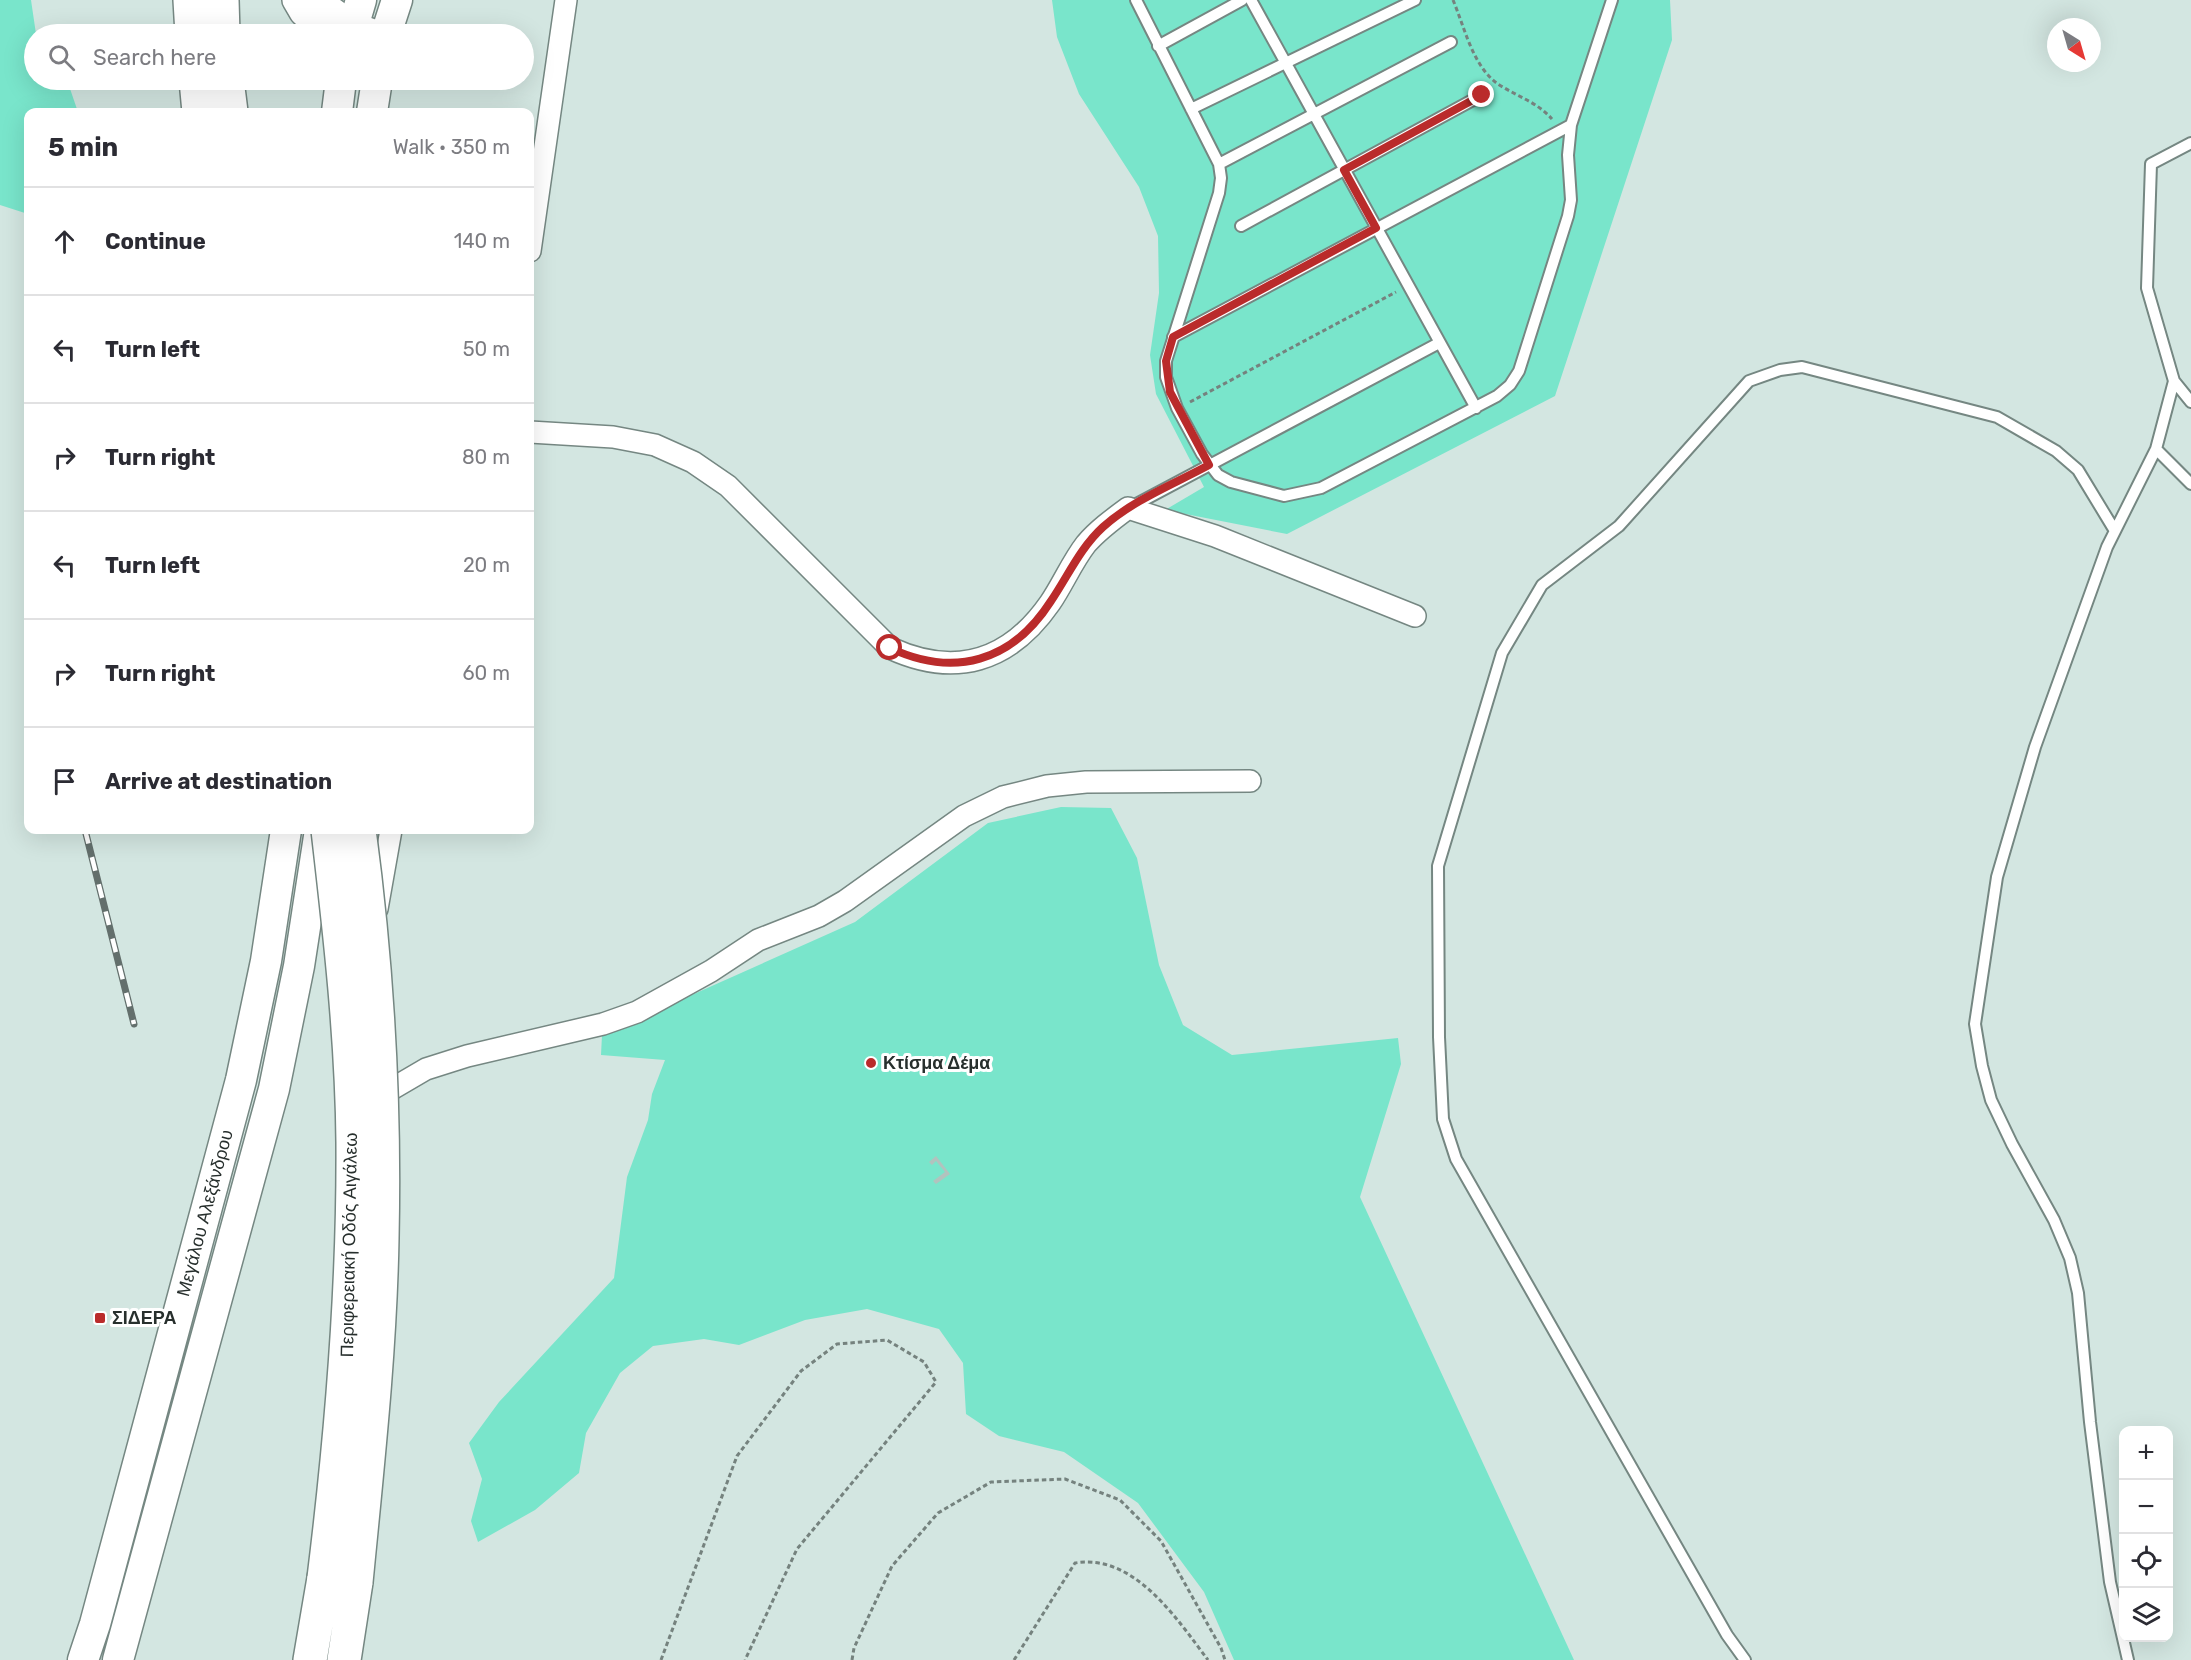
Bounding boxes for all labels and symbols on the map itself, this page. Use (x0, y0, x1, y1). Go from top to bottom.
north arrow (2047, 18, 2101, 72)
route end (1468, 81, 1494, 107)
route start (876, 634, 902, 660)
place label: Κτίσμα Δέμα (883, 1052, 990, 1074)
marker: Κτίσμα Δέμα (864, 1056, 878, 1070)
street label: Μεγάλου Αλεξάνδρου (172, 1127, 238, 1299)
street label: Περιφερειακή Οδός Αιγάλεω (336, 1132, 362, 1358)
place label: ΣΙΔΕΡΑ (112, 1307, 176, 1329)
marker: ΣΙΔΕΡΑ (93, 1311, 107, 1325)

